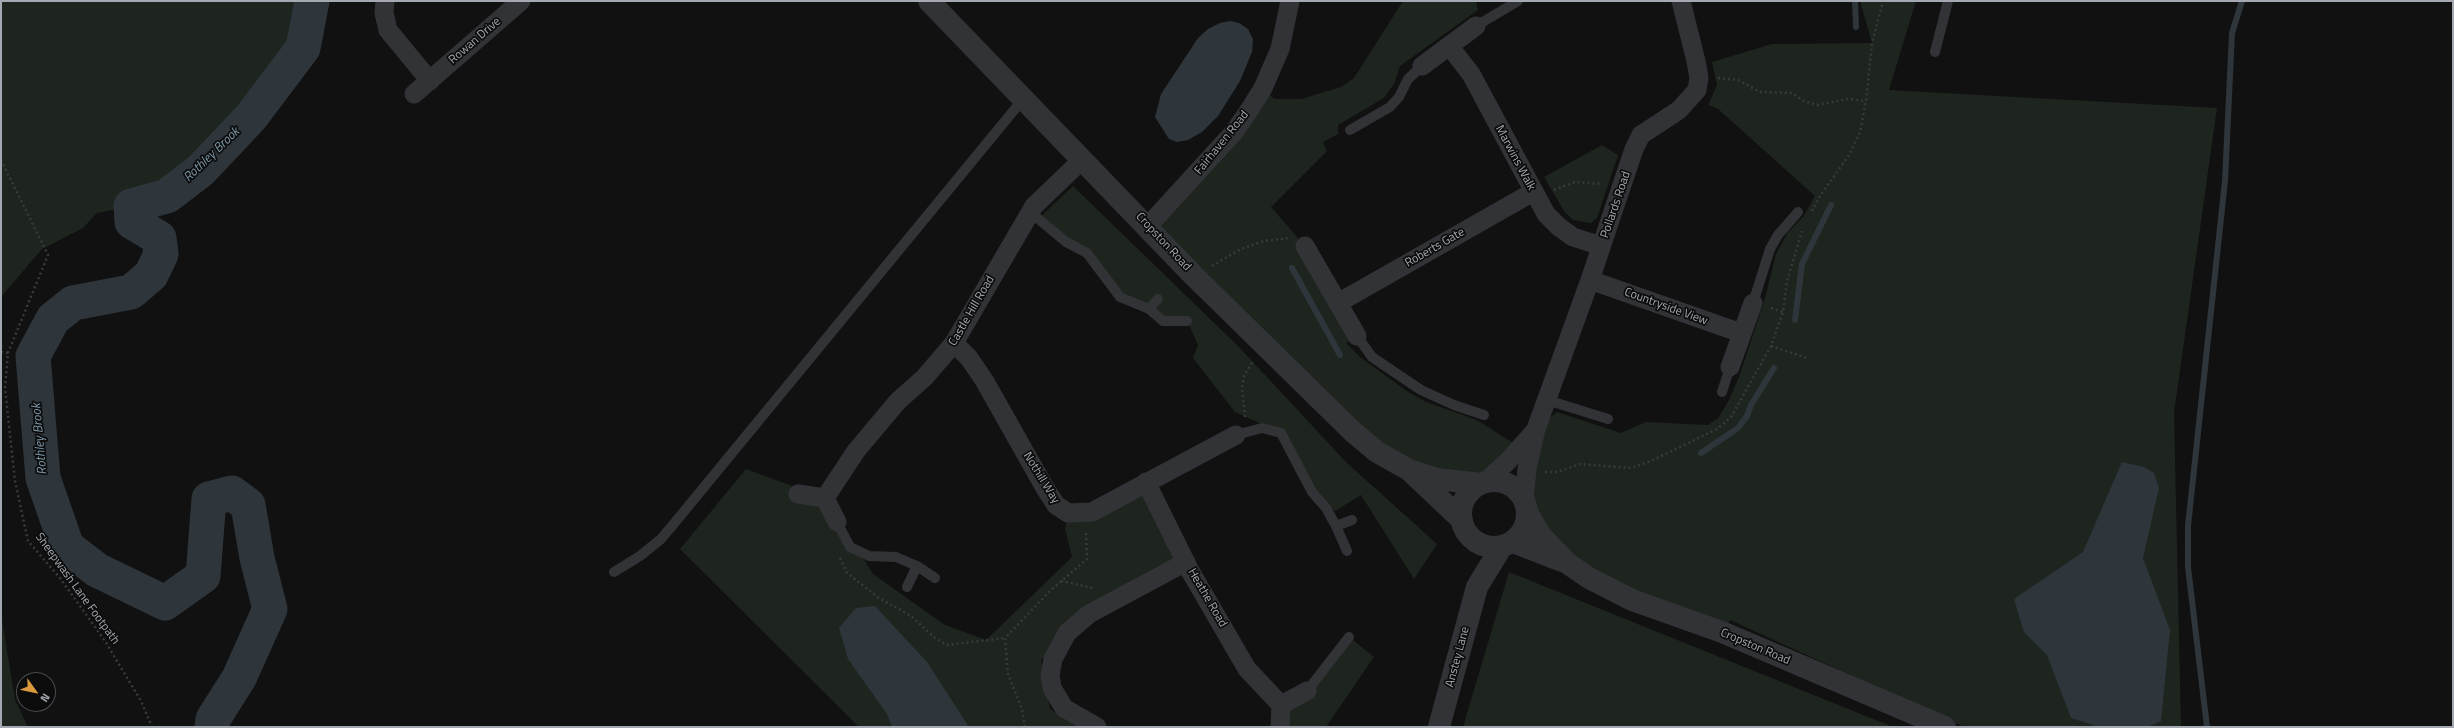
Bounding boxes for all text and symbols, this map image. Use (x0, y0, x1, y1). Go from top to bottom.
street label: Rowan Drive (446, 15, 504, 67)
street label: Fairhaven Road (1192, 108, 1252, 178)
street label: Marwins Walk (1492, 123, 1538, 193)
water label: Rothley Brook (181, 124, 243, 186)
street label: Pollards Road (1598, 170, 1634, 240)
street label: Cropston Road (1132, 210, 1194, 274)
street label: Roberts Gate (1403, 225, 1467, 271)
street label: Castle Hill Road (946, 273, 998, 349)
street label: Countryside View (1622, 285, 1710, 329)
water label: Rothley Brook (29, 403, 51, 475)
street label: Nothill Way (1020, 450, 1062, 506)
street label: Sheepwash Lane Footpath (32, 531, 122, 647)
street label: Heathe Road (1184, 566, 1230, 630)
street label: Anstey Lane (1443, 625, 1473, 689)
street label: Cropston Road (1718, 626, 1792, 668)
north arrow (16, 672, 56, 712)
text: N (36, 690, 54, 706)

